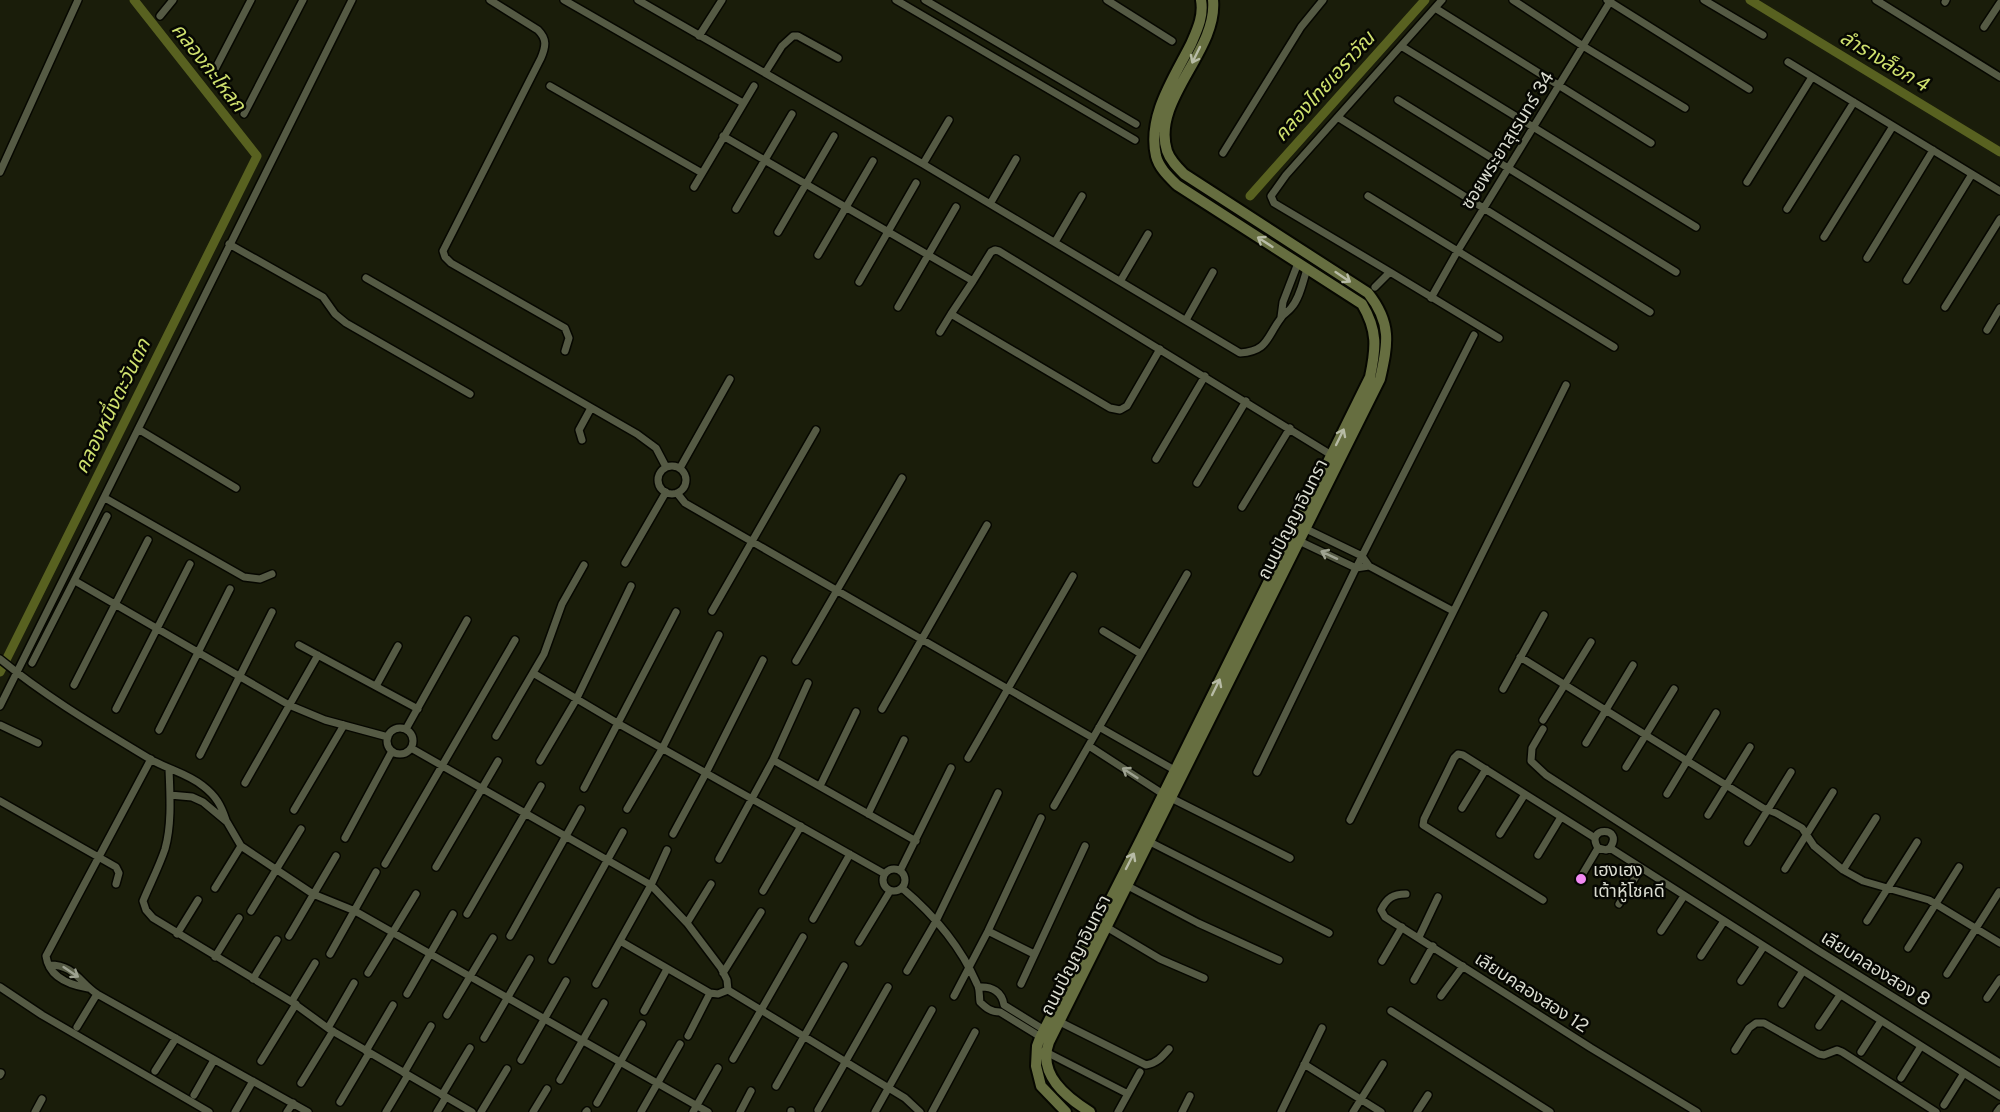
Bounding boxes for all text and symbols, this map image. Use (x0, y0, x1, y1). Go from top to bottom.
water label: คลองกะโหลก (167, 18, 252, 117)
water label: คลองไทยเอราวัณ (1269, 25, 1381, 146)
water label: ลำรางล็อก 4 (1836, 25, 1934, 97)
one-way arrow (1190, 46, 1202, 64)
street label: ซอยพระยาสุเรนทร์ 34 (1456, 67, 1559, 213)
one-way arrow (1258, 236, 1274, 248)
one-way arrow (1334, 271, 1351, 283)
water label: คลองหนึ่งตะวันตก (67, 333, 155, 477)
one-way arrow (1335, 428, 1347, 446)
street label: ถนนปัญญาอินทรา (1253, 455, 1331, 583)
one-way arrow (1321, 549, 1339, 561)
one-way arrow (1211, 678, 1223, 696)
one-way arrow (1122, 766, 1139, 778)
one-way arrow (1124, 852, 1136, 870)
place label: เฮงเฮง เต้าหู้โชคดี (1593, 859, 1665, 903)
marker: เฮงเฮง เต้าหู้โชคดี (1574, 872, 1588, 886)
street label: ถนนปัญญาอินทรา (1036, 891, 1114, 1019)
street label: เลียบคลองสอง 8 (1818, 926, 1934, 1010)
street label: เลียบคลองสอง 12 (1471, 948, 1593, 1036)
one-way arrow (62, 965, 79, 978)

